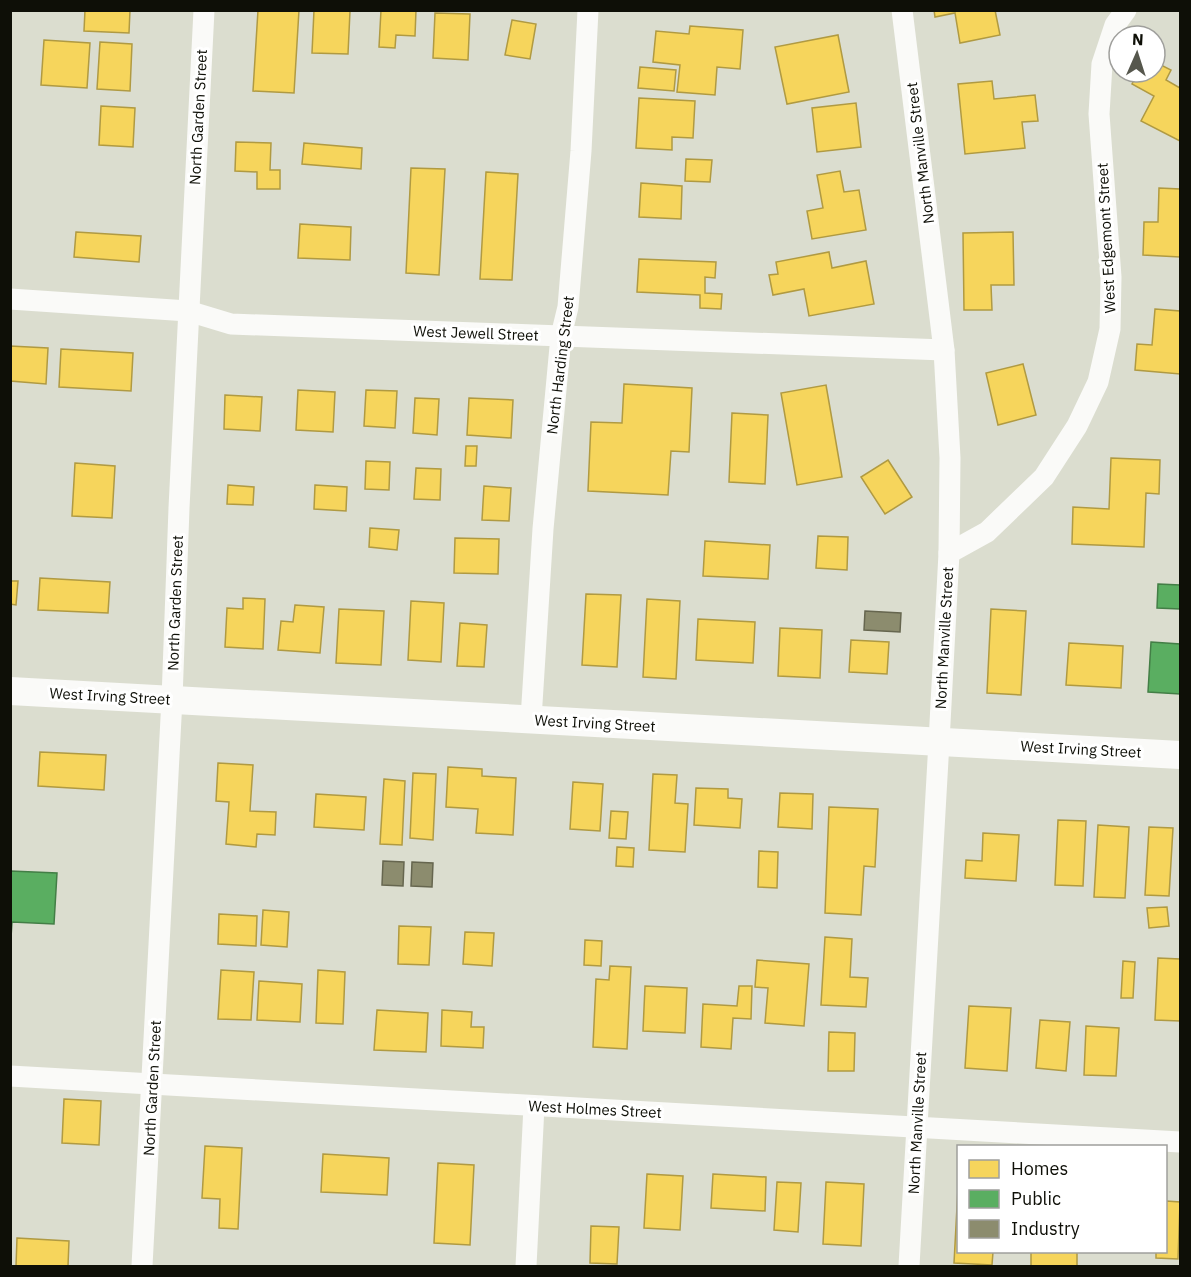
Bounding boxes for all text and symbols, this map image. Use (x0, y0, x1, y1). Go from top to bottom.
north arrow (1107, 24, 1167, 84)
text: N (1131, 29, 1144, 49)
street label: North Garden Street (185, 49, 211, 185)
street label: North Manville Street (902, 81, 938, 225)
street label: West Edgemont Street (1093, 162, 1119, 314)
street label: North Harding Street (542, 295, 578, 435)
street label: West Jewell Street (413, 321, 539, 345)
street label: North Garden Street (163, 535, 187, 671)
street label: North Manville Street (931, 566, 957, 710)
street label: West Irving Street (49, 683, 171, 709)
street label: West Irving Street (534, 710, 656, 736)
street label: West Irving Street (1020, 736, 1142, 762)
street label: North Garden Street (139, 1020, 165, 1156)
street label: North Manville Street (904, 1051, 930, 1195)
street label: West Holmes Street (528, 1096, 662, 1122)
legend (957, 1145, 1167, 1253)
text: Homes (1011, 1157, 1068, 1180)
text: Public (1011, 1187, 1061, 1210)
text: Industry (1011, 1217, 1080, 1240)

